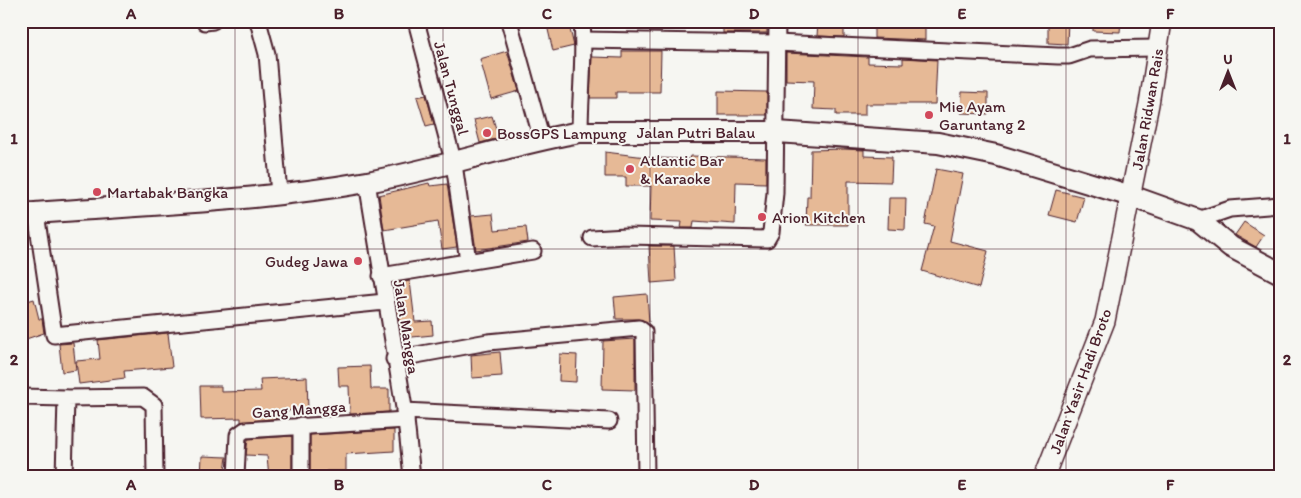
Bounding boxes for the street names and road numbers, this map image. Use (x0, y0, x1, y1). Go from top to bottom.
street label: Jalan Tunggal (430, 39, 473, 138)
street label: Jalan Ridwan Rais (1127, 47, 1168, 171)
street label: Jalan Putri Balau (637, 123, 755, 142)
street label: Jalan Mangga (390, 279, 423, 376)
street label: Jalan Yasir Hadi Broto (1045, 306, 1116, 456)
street label: Gang Mangga (251, 397, 348, 422)

